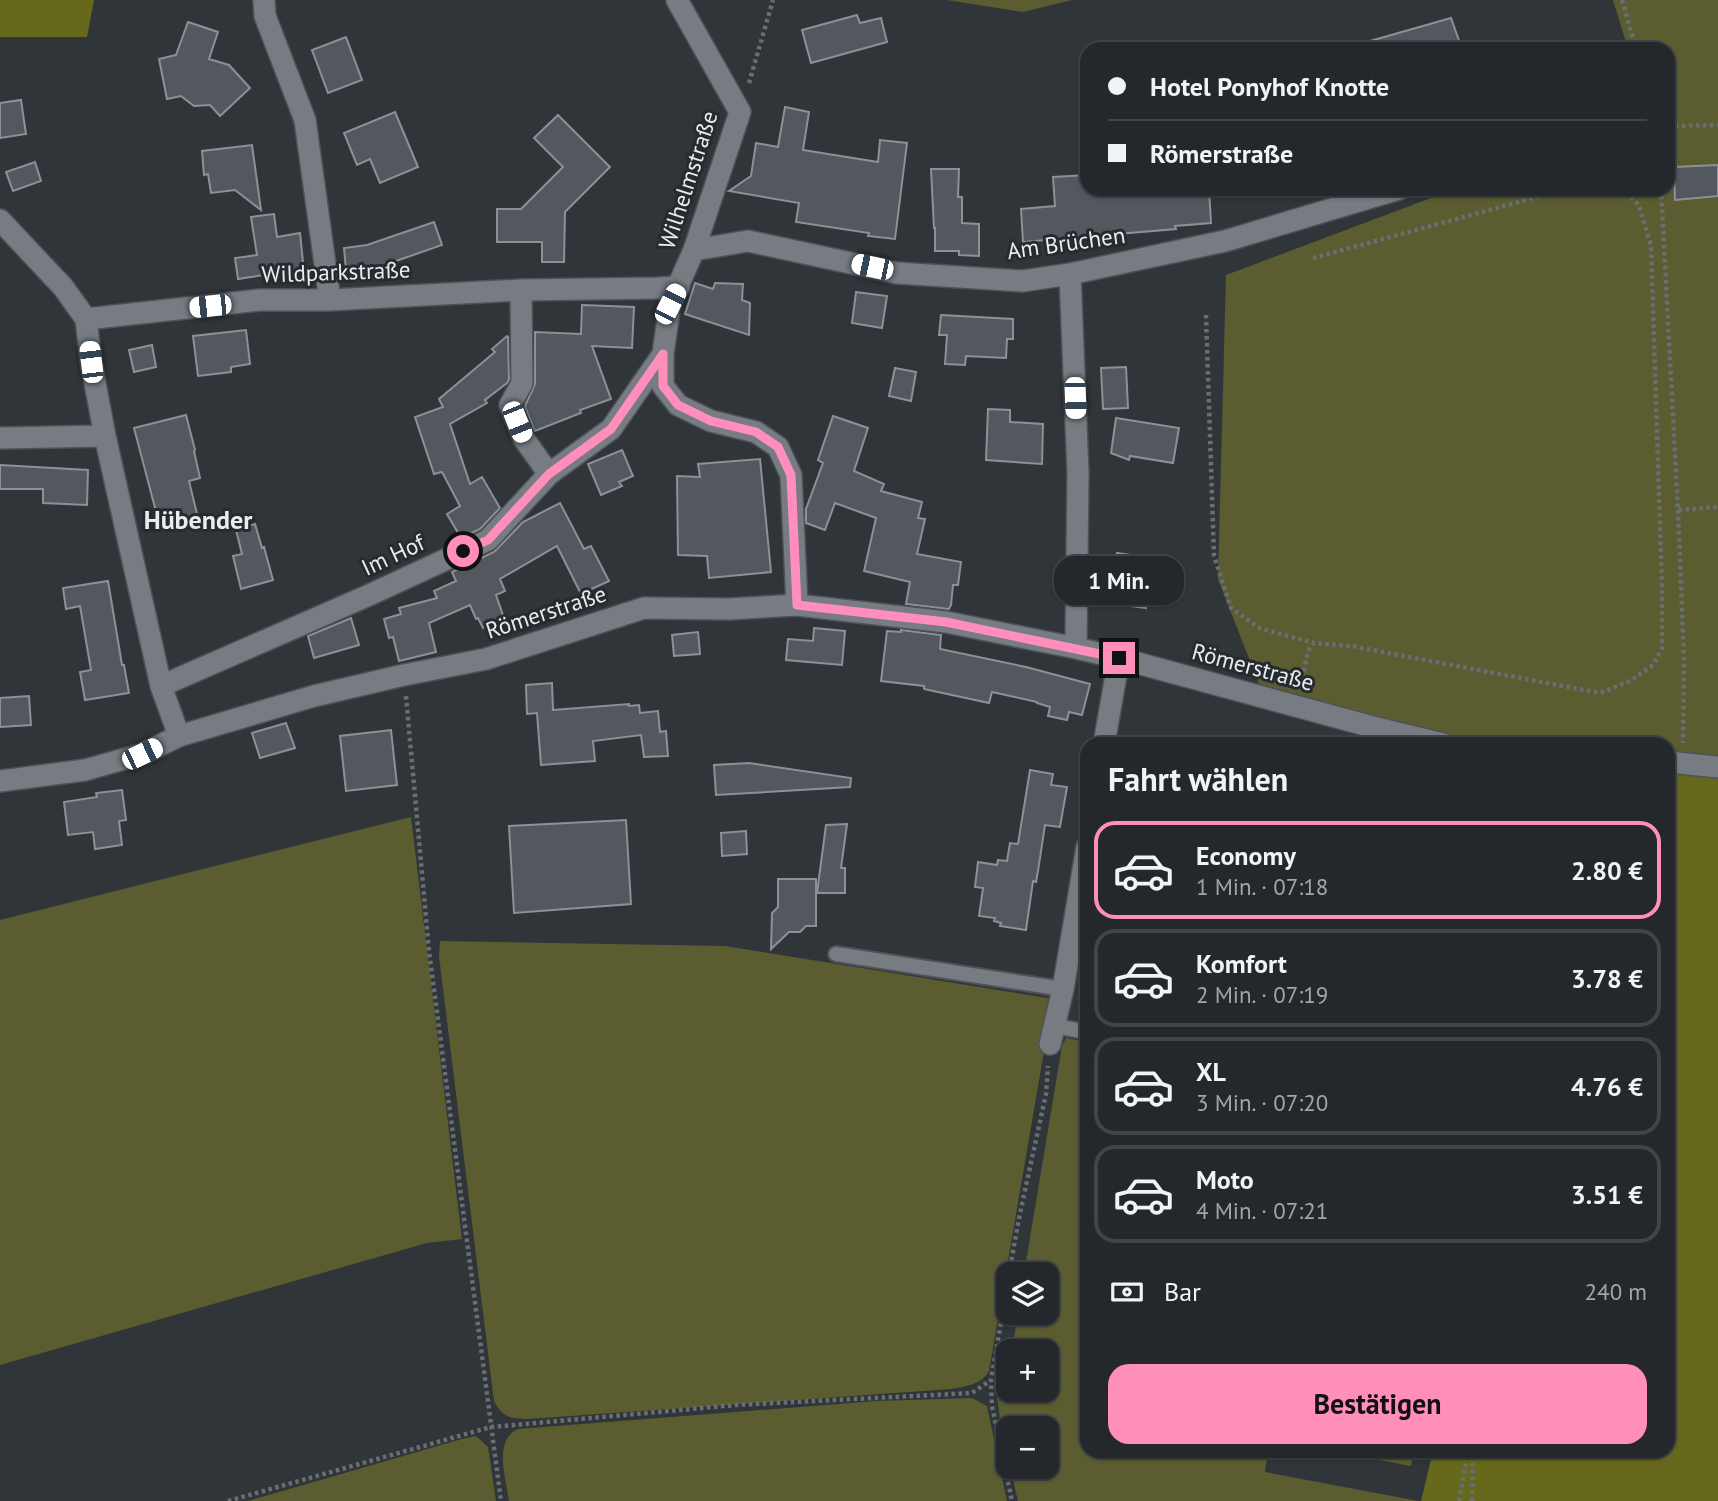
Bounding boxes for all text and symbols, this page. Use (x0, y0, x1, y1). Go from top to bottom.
text: Hotel Ponyhof Knotte (1150, 70, 1389, 103)
street label: Wilhelmstraße (652, 107, 724, 253)
text: Römerstraße (1150, 137, 1293, 170)
street label: Am Brüchen (1005, 220, 1127, 265)
car (850, 252, 895, 282)
street label: Wildparkstraße (261, 254, 411, 289)
car (652, 281, 689, 327)
car (189, 293, 232, 319)
car (79, 340, 104, 384)
car (1064, 377, 1087, 419)
car (500, 399, 535, 445)
district label: Hübender (144, 503, 253, 536)
street label: Im Hof (357, 527, 430, 582)
route start (447, 535, 479, 567)
callout: 1 Min. (1054, 556, 1184, 606)
text: 1 Min. (1088, 566, 1150, 595)
street label: Römerstraße (482, 578, 610, 645)
street label: Römerstraße (1189, 636, 1317, 697)
route end (1103, 642, 1135, 674)
car (119, 735, 166, 773)
text: Fahrt wählen (1108, 758, 1288, 800)
icon: car (1112, 839, 1175, 902)
text: Economy (1196, 839, 1296, 872)
text: 2.80 € (1571, 854, 1643, 887)
text: 1 Min. · 07:18 (1196, 872, 1328, 901)
icon: car (1112, 947, 1175, 1010)
text: Komfort (1196, 947, 1287, 980)
text: 3.78 € (1571, 962, 1643, 995)
text: 2 Min. · 07:19 (1196, 980, 1328, 1009)
icon: car (1112, 1055, 1175, 1118)
text: XL (1196, 1055, 1226, 1088)
text: 4.76 € (1571, 1070, 1643, 1103)
text: 3 Min. · 07:20 (1196, 1088, 1328, 1117)
icon: car (1112, 1163, 1175, 1226)
text: Moto (1196, 1163, 1254, 1196)
text: 3.51 € (1571, 1178, 1643, 1211)
text: 4 Min. · 07:21 (1196, 1196, 1328, 1225)
map controls (996, 1262, 1059, 1479)
button: layers (996, 1262, 1059, 1325)
icon: cash (1108, 1273, 1146, 1311)
text: Bar (1164, 1275, 1201, 1308)
text: 240 m (1585, 1277, 1647, 1306)
button: + (996, 1339, 1059, 1402)
button: Bestätigen (1108, 1364, 1647, 1444)
button: − (996, 1416, 1059, 1479)

